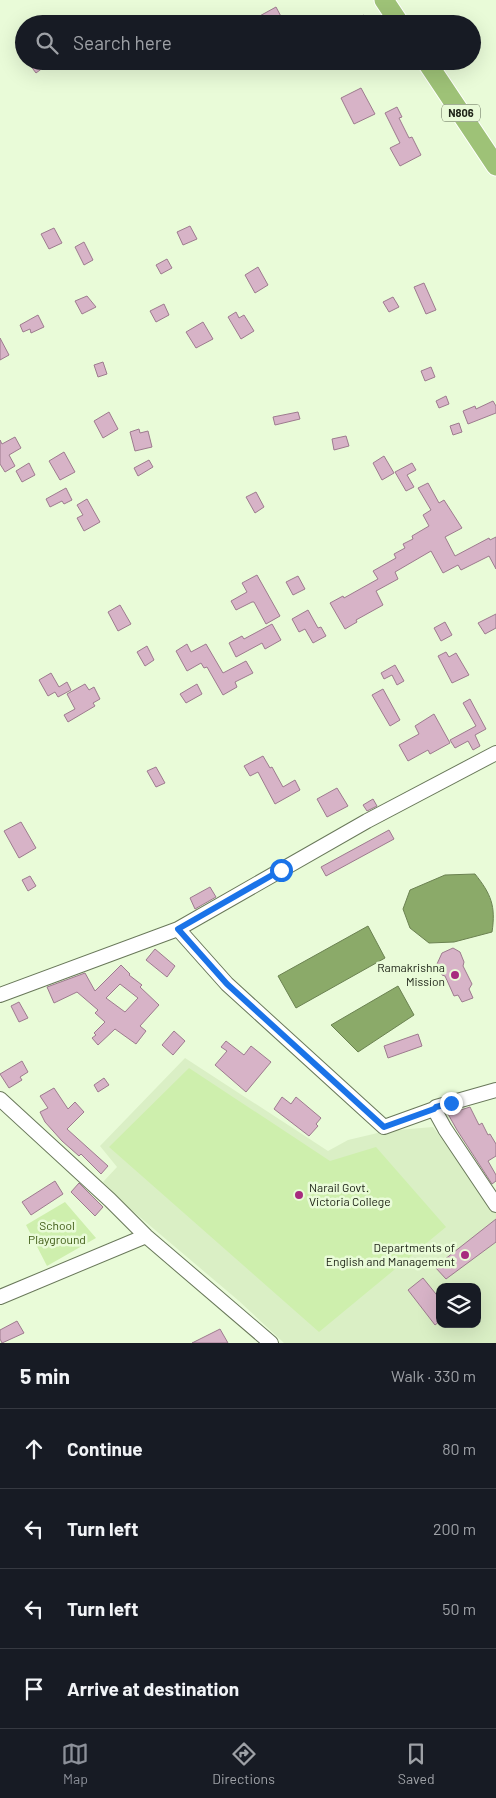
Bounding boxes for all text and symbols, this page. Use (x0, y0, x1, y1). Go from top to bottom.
search box (15, 15, 481, 70)
icon: search (33, 29, 61, 57)
text: Search here (73, 31, 172, 54)
road number: N806 (442, 105, 480, 122)
route start (270, 859, 293, 882)
place label: Ramakrishna Mission (377, 960, 445, 988)
marker: Ramakrishna Mission (449, 969, 461, 981)
route end (440, 1092, 463, 1115)
place label: Narail Govt. Victoria College (309, 1180, 391, 1208)
marker: Narail Govt. Victoria College (293, 1189, 305, 1201)
park label: School Playground (28, 1218, 86, 1246)
place label: Departments of English and Management (326, 1240, 455, 1268)
marker: Departments of English and Management (459, 1249, 471, 1261)
map controls (436, 1283, 481, 1328)
button: layers (436, 1283, 481, 1328)
text: 5 min (20, 1363, 70, 1388)
text: Walk · 330 m (391, 1366, 476, 1385)
icon: ahead (20, 1435, 48, 1463)
text: Continue (67, 1437, 143, 1460)
text: 80 m (442, 1439, 476, 1458)
icon: left (20, 1515, 48, 1543)
text: Turn left (67, 1517, 138, 1540)
text: 200 m (433, 1519, 476, 1538)
icon: left (20, 1595, 48, 1623)
text: Turn left (67, 1597, 138, 1620)
text: 50 m (442, 1599, 476, 1618)
icon: arrive (20, 1675, 48, 1703)
text: Arrive at destination (67, 1677, 239, 1700)
tab: Map (61, 1740, 89, 1787)
tab: Directions (212, 1740, 275, 1787)
tab: Saved (398, 1740, 435, 1787)

